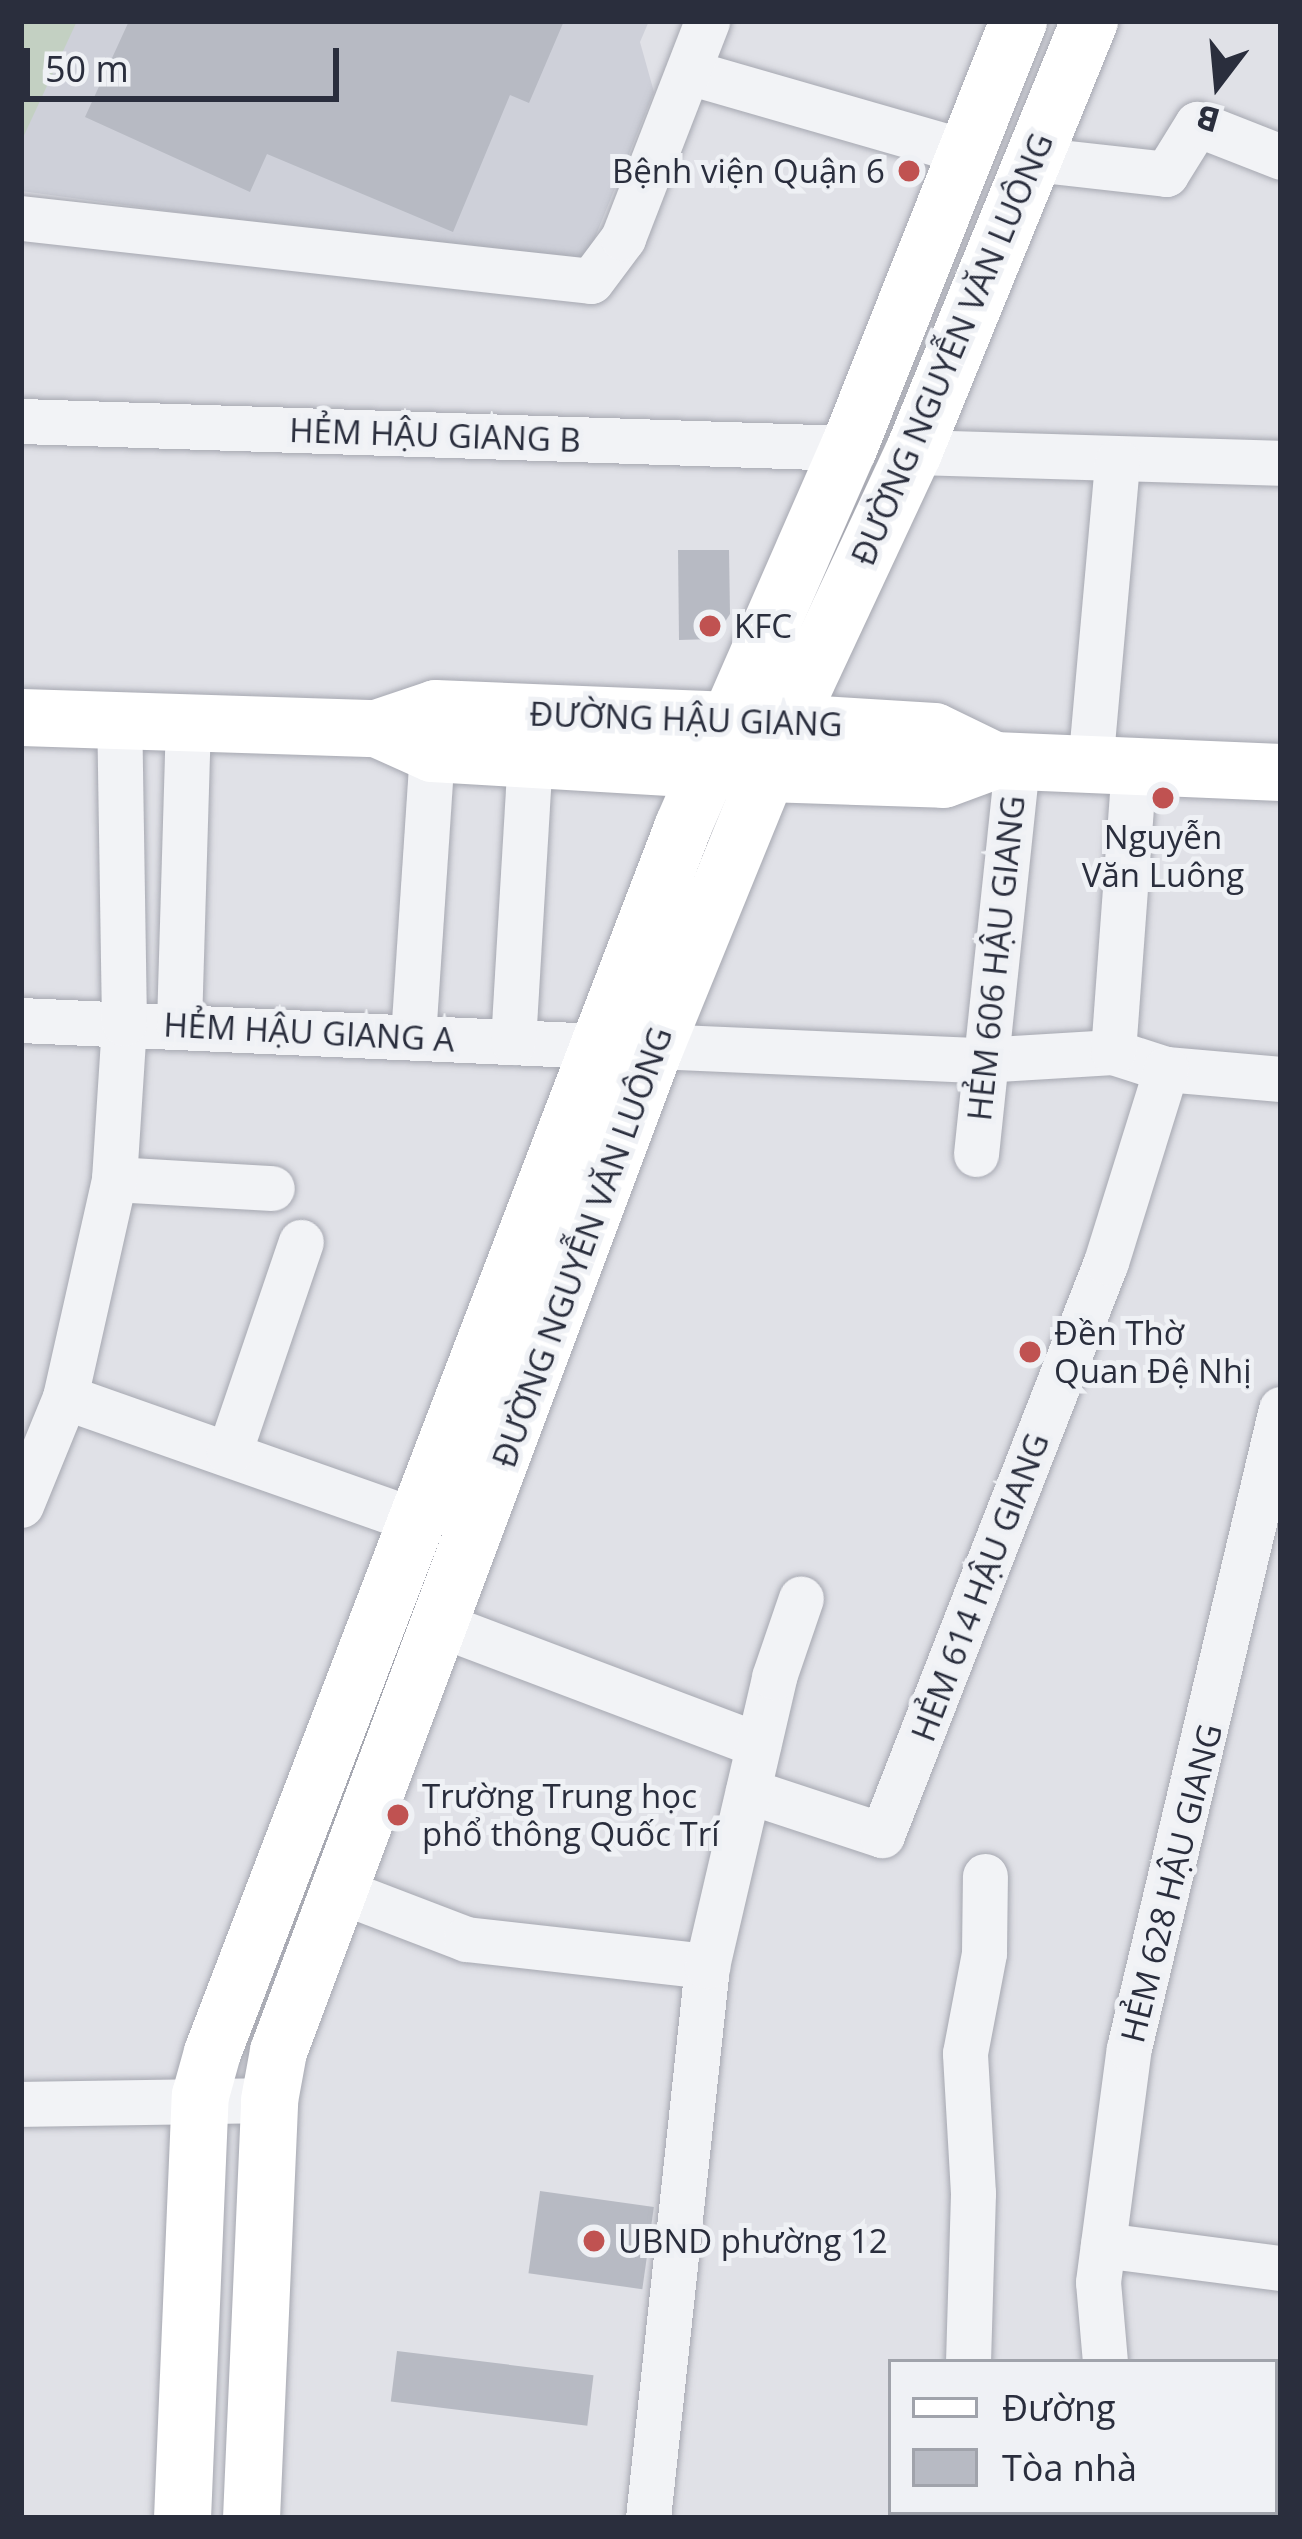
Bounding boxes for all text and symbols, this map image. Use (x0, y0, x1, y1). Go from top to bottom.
scale bar (30, 24, 345, 98)
north arrow (1158, 24, 1278, 144)
text: 50 m (45, 44, 129, 93)
text: B (1191, 94, 1225, 144)
street label: ĐƯỜNG NGUYỄN VĂN LUÔNG (843, 127, 1061, 571)
place label: Bệnh viện Quận 6 (612, 151, 885, 191)
marker: Bệnh viện Quận 6 (896, 158, 922, 184)
street label: HẺM HẬU GIANG B (289, 410, 581, 460)
place label: KFC (734, 606, 792, 646)
marker: KFC (697, 613, 723, 639)
street label: ĐƯỜNG HẬU GIANG (529, 694, 843, 744)
marker: Nguyễn Văn Luông (1150, 785, 1176, 811)
street label: HẺM 606 HẬU GIANG (959, 793, 1033, 1123)
place label: Nguyễn Văn Luông (1082, 817, 1244, 895)
street label: HẺM HẬU GIANG A (163, 1005, 455, 1059)
street label: ĐƯỜNG NGUYỄN VĂN LUÔNG (484, 1022, 680, 1472)
place label: Đền Thờ Quan Đệ Nhị (1054, 1313, 1252, 1391)
marker: Đền Thờ Quan Đệ Nhị (1017, 1339, 1043, 1365)
street label: HẺM 614 HẬU GIANG (903, 1427, 1057, 1747)
street label: HẺM 628 HẬU GIANG (1112, 1720, 1230, 2046)
place label: Trường Trung học phổ thông Quốc Trí (422, 1776, 720, 1854)
marker: Trường Trung học phổ thông Quốc Trí (385, 1802, 411, 1828)
place label: UBND phường 12 (618, 2221, 888, 2261)
marker: UBND phường 12 (581, 2228, 607, 2254)
legend (888, 2359, 1278, 2515)
text: Đường (1002, 2383, 1116, 2432)
text: Tòa nhà (1002, 2443, 1137, 2492)

